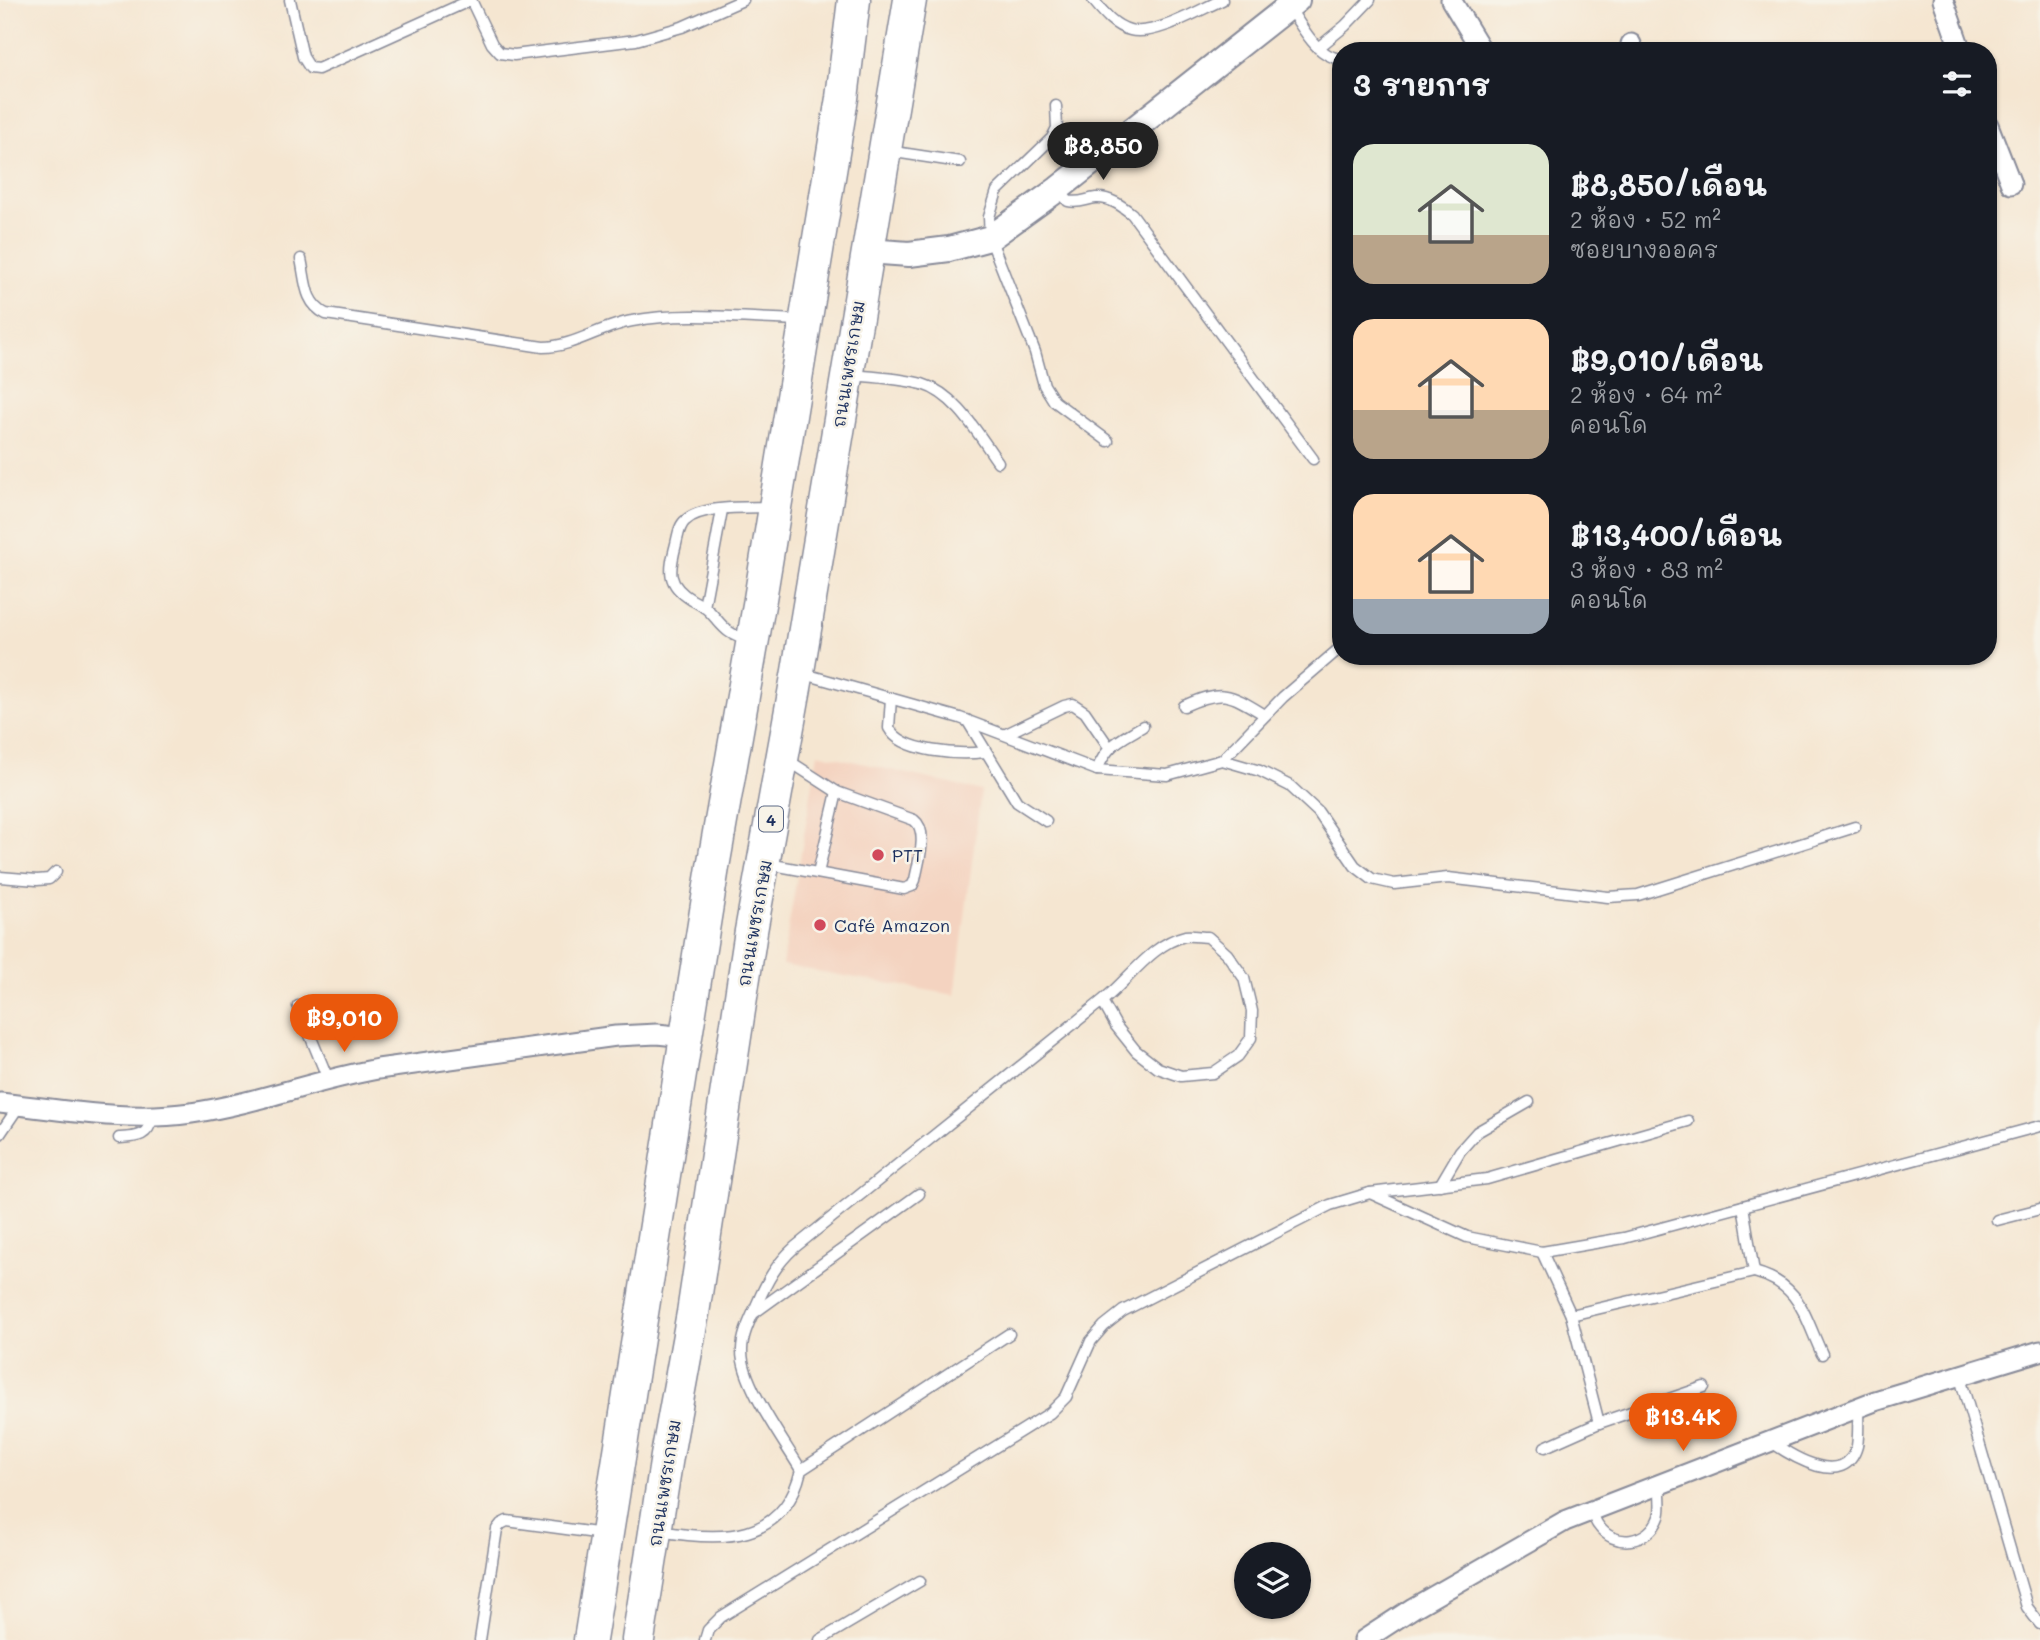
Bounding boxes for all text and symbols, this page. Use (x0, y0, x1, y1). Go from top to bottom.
text: 3 รายการ (1353, 64, 1490, 104)
icon: filters (1938, 65, 1976, 103)
pin: ฿8,850 (1046, 122, 1160, 182)
text: ฿8,850 (1063, 130, 1143, 160)
text: ฿8,850/เดือน (1570, 164, 1767, 204)
icon: home (1409, 172, 1493, 256)
text: 2 ห้อง · 52 m² (1570, 204, 1721, 234)
text: ซอยบางออคร (1570, 234, 1718, 264)
street label: ถนนเพชรเกษม (826, 299, 870, 429)
text: ฿9,010/เดือน (1570, 339, 1763, 379)
icon: home (1409, 347, 1493, 431)
text: 2 ห้อง · 64 m² (1570, 379, 1722, 409)
text: คอนโด (1570, 409, 1648, 439)
text: ฿13,400/เดือน (1570, 514, 1782, 554)
icon: home (1409, 522, 1493, 606)
text: 3 ห้อง · 83 m² (1570, 554, 1723, 584)
text: คอนโด (1570, 584, 1648, 614)
road number: 4 (759, 806, 783, 832)
place label: PTT (892, 843, 923, 867)
marker: PTT (870, 847, 886, 863)
street label: ถนนเพชรเกษม (731, 858, 777, 988)
place label: Café Amazon (834, 913, 950, 937)
marker: Café Amazon (812, 917, 828, 933)
pin: ฿9,010 (287, 995, 401, 1054)
text: ฿9,010 (306, 1002, 382, 1032)
pin: ฿13.4K (1626, 1394, 1740, 1453)
text: ฿13.4K (1645, 1401, 1721, 1431)
street label: ถนนเพชรเกษม (642, 1418, 686, 1548)
map controls (1234, 1542, 1311, 1619)
button: layers (1234, 1542, 1311, 1619)

